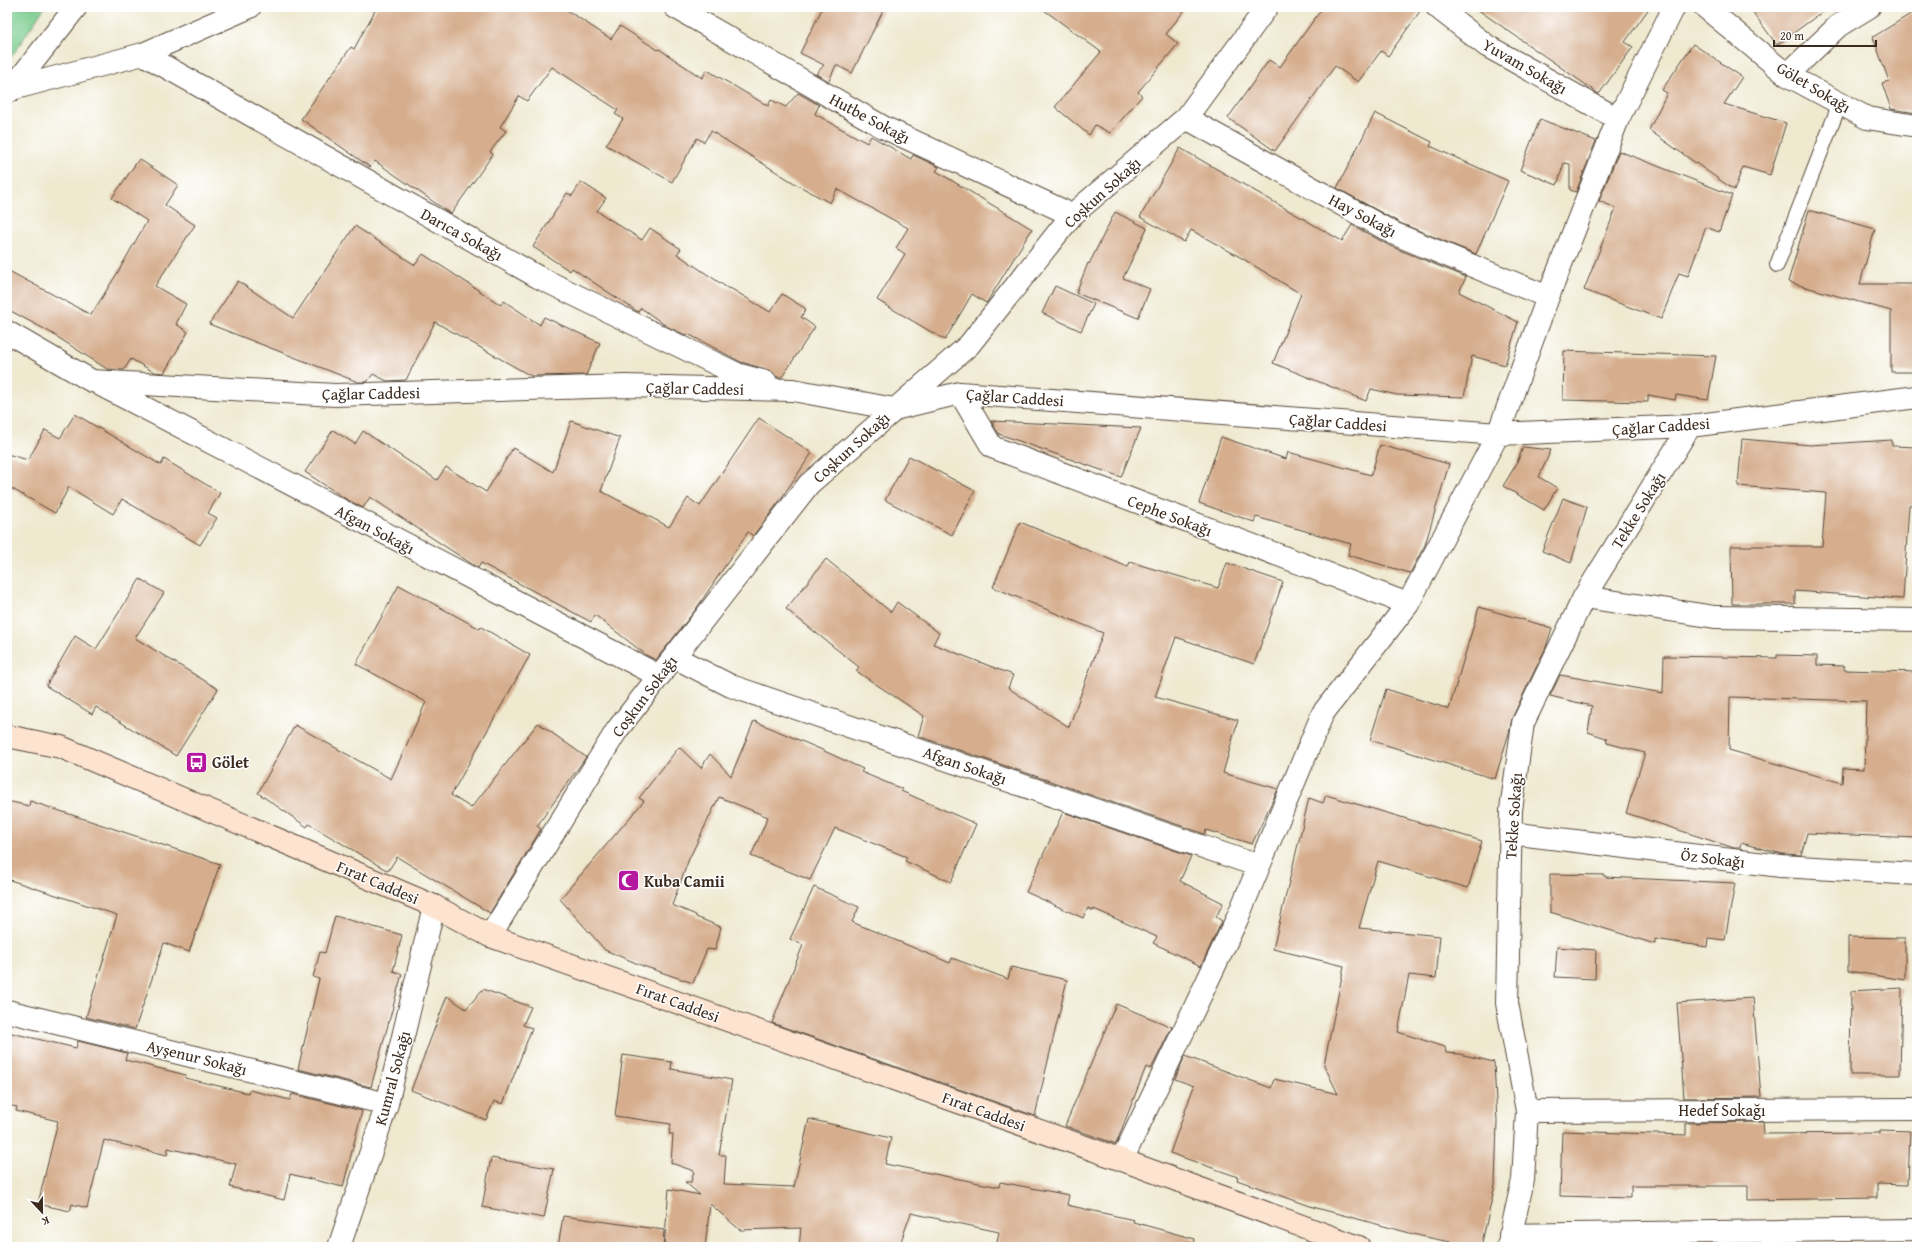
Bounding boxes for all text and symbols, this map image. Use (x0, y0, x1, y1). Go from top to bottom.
scale bar (1774, 22, 1876, 48)
text: 20 m (1780, 27, 1804, 44)
street label: Yuvam Sokağı (1478, 32, 1572, 100)
street label: Gölet Sokağı (1772, 55, 1856, 119)
street label: Hutbe Sokağı (825, 87, 915, 150)
street label: Coşkun Sokağı (1058, 150, 1146, 233)
street label: Hay Sokağı (1325, 187, 1402, 243)
street label: Darıca Sokağı (417, 202, 508, 267)
street label: Çağlar Caddesi (646, 375, 745, 401)
street label: Çağlar Caddesi (322, 380, 421, 406)
street label: Çağlar Caddesi (965, 382, 1065, 412)
street label: Coşkun Sokağı (807, 405, 895, 488)
street label: Çağlar Caddesi (1288, 407, 1388, 437)
street label: Çağlar Caddesi (1611, 411, 1711, 441)
street label: Tekke Sokağı (1605, 466, 1671, 553)
street label: Cephe Sokağı (1124, 488, 1216, 542)
street label: Afgan Sokağı (331, 498, 419, 560)
street label: Coşkun Sokağı (605, 650, 683, 742)
street label: Afgan Sokağı (920, 739, 1011, 791)
bus stop icon: Gölet (183, 749, 209, 775)
place label: Gölet (212, 750, 249, 774)
street label: Tekke Sokağı (1498, 771, 1528, 860)
street label: Öz Sokağı (1680, 842, 1747, 874)
street label: Fırat Caddesi (333, 854, 423, 910)
mosque icon: Kuba Camii (615, 868, 641, 894)
place label: Kuba Camii (644, 869, 725, 893)
street label: Fırat Caddesi (633, 976, 724, 1028)
street label: Kumral Sokağı (368, 1027, 416, 1128)
street label: Ayşenur Sokağı (144, 1033, 250, 1081)
street label: Fırat Caddesi (939, 1085, 1030, 1137)
street label: Hedef Sokağı (1679, 1098, 1766, 1122)
north arrow (22, 1192, 62, 1232)
text: K (39, 1213, 52, 1230)

